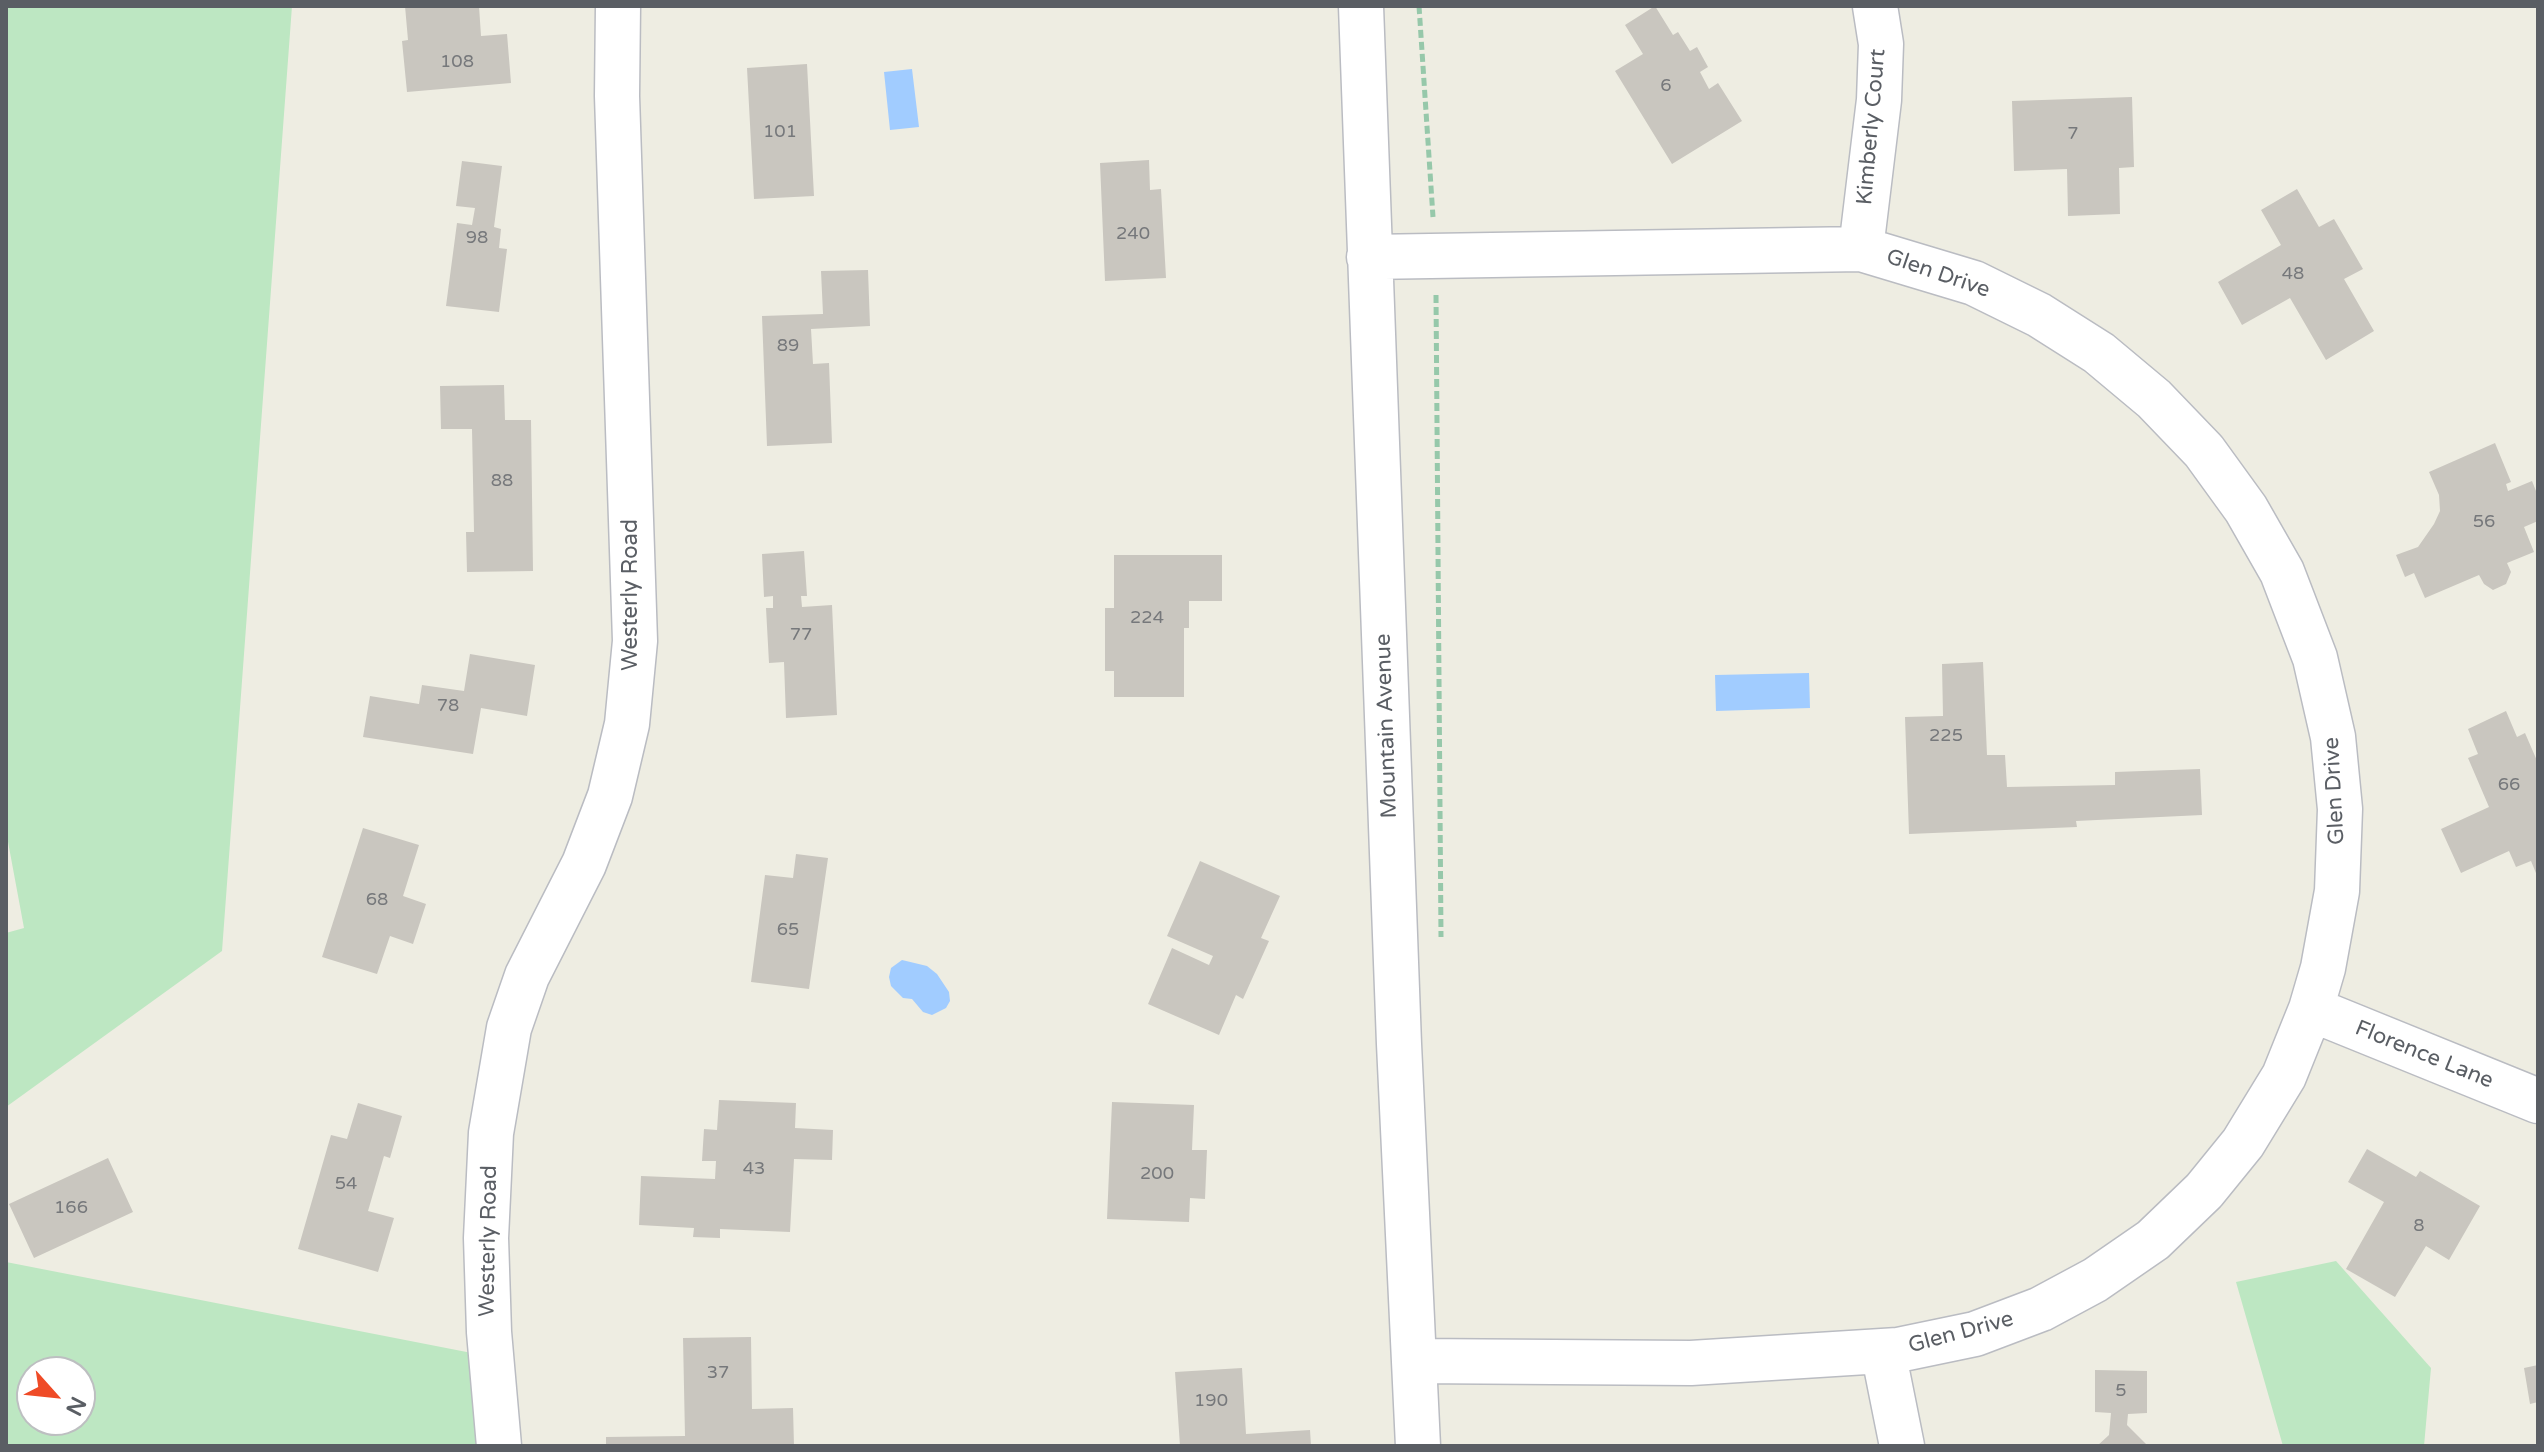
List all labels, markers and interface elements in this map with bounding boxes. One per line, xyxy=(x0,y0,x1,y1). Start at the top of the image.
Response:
street label: Kimberly Court xyxy=(1852,48,1892,206)
house number: 108 xyxy=(440,51,474,73)
house number: 6 xyxy=(1660,75,1672,97)
house number: 101 xyxy=(763,121,797,143)
house number: 7 xyxy=(2067,123,2079,145)
house number: 240 xyxy=(1116,223,1150,245)
house number: 98 xyxy=(466,227,488,249)
street label: Glen Drive xyxy=(1883,244,1993,304)
house number: 48 xyxy=(2282,263,2304,285)
house number: 89 xyxy=(777,335,799,357)
house number: 88 xyxy=(491,470,513,492)
house number: 56 xyxy=(2473,511,2495,533)
street label: Westerly Road xyxy=(618,519,644,671)
house number: 224 xyxy=(1130,607,1164,629)
house number: 77 xyxy=(790,624,812,646)
street label: Mountain Avenue xyxy=(1371,633,1403,819)
house number: 78 xyxy=(437,695,459,717)
house number: 225 xyxy=(1929,725,1963,747)
street label: Glen Drive xyxy=(2319,736,2351,846)
house number: 66 xyxy=(2498,774,2520,796)
house number: 68 xyxy=(366,889,388,911)
house number: 65 xyxy=(777,919,799,941)
street label: Florence Lane xyxy=(2351,1015,2497,1095)
house number: 43 xyxy=(743,1158,765,1180)
house number: 200 xyxy=(1140,1163,1174,1185)
street label: Westerly Road xyxy=(474,1165,504,1317)
house number: 54 xyxy=(335,1173,357,1195)
house number: 166 xyxy=(54,1197,88,1219)
house number: 8 xyxy=(2413,1215,2425,1237)
street label: Glen Drive xyxy=(1905,1306,2017,1360)
north arrow xyxy=(16,1356,96,1436)
house number: 37 xyxy=(707,1362,729,1384)
house number: 5 xyxy=(2115,1380,2127,1402)
house number: 190 xyxy=(1194,1390,1228,1412)
text: N xyxy=(60,1392,91,1420)

